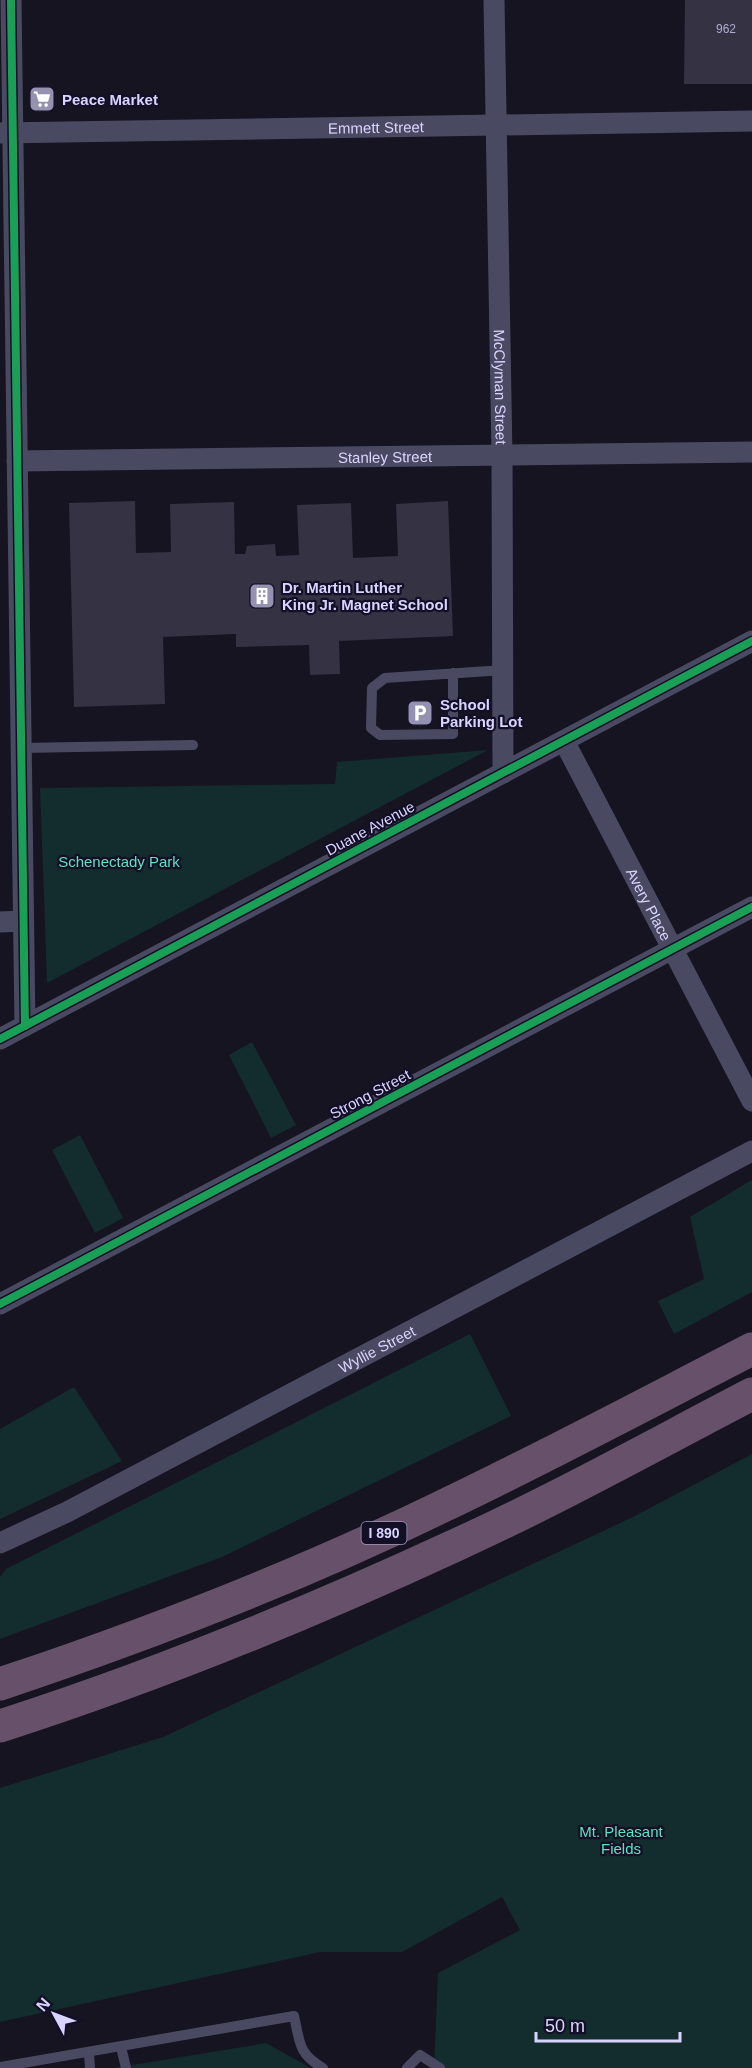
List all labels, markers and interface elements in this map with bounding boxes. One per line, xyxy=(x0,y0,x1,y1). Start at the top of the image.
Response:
house number: 962 xyxy=(716,22,736,36)
supermarket icon: Peace Market xyxy=(27,84,57,114)
place label: Peace Market xyxy=(62,91,158,108)
street label: Emmett Street xyxy=(328,118,425,136)
street label: McClyman Street xyxy=(491,329,510,445)
street label: Stanley Street xyxy=(338,447,433,466)
place label: Dr. Martin Luther King Jr. Magnet School xyxy=(282,579,448,613)
building icon: Dr. Martin Luther King Jr. Magnet School xyxy=(247,581,277,611)
place label: School Parking Lot xyxy=(440,696,523,730)
parking icon: School Parking Lot xyxy=(405,698,435,728)
street label: Duane Avenue xyxy=(323,797,417,859)
park label: Schenectady Park xyxy=(58,853,180,870)
street label: Avery Place xyxy=(623,865,675,943)
street label: Strong Street xyxy=(327,1065,414,1122)
street label: Wyllie Street xyxy=(336,1321,419,1376)
road number: I 890 xyxy=(362,1522,406,1544)
park label: Mt. Pleasant Fields xyxy=(579,1823,664,1857)
north arrow xyxy=(24,1984,84,2044)
text: N xyxy=(33,1995,53,2014)
scale bar xyxy=(536,2005,680,2043)
text: 50 m xyxy=(545,2016,585,2036)

